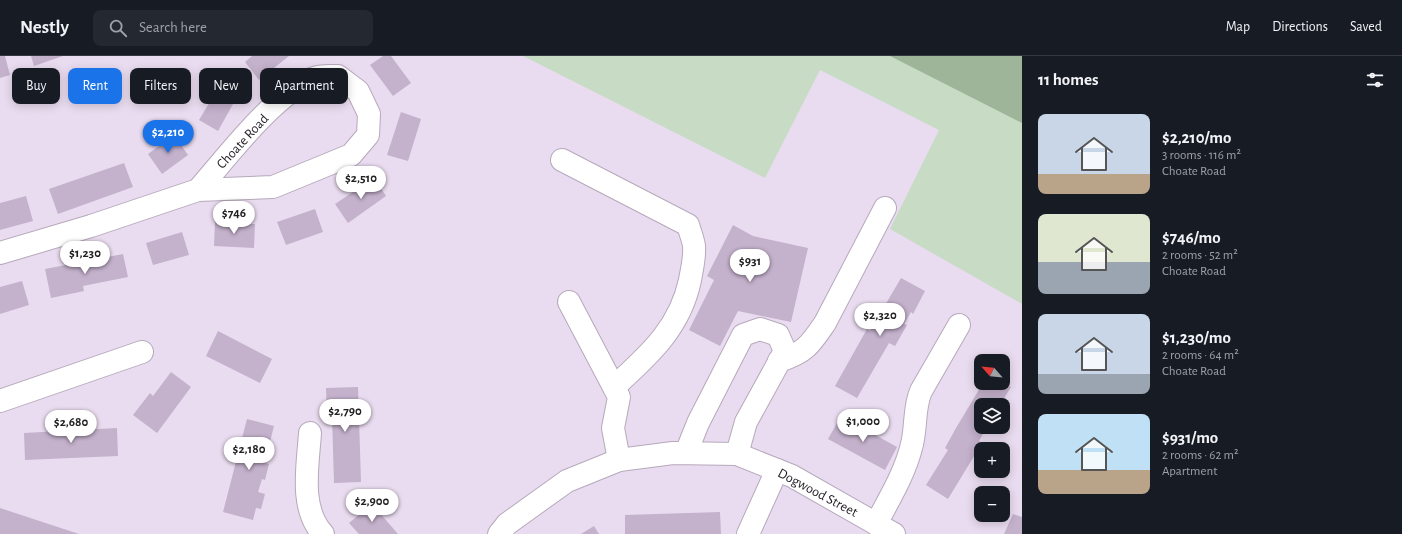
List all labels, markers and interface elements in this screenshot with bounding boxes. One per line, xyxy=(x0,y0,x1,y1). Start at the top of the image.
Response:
search box xyxy=(93,10,373,46)
icon: search xyxy=(107,17,129,39)
text: Nestly xyxy=(20,18,69,37)
text: Search here xyxy=(139,20,207,35)
text: Map xyxy=(1226,20,1250,34)
text: Directions xyxy=(1272,20,1328,34)
text: Saved xyxy=(1350,20,1382,34)
chip: Buy xyxy=(12,68,60,104)
chip: Rent xyxy=(68,68,122,104)
chip: Filters xyxy=(130,68,191,104)
chip: New xyxy=(199,68,252,104)
chip: Apartment xyxy=(260,68,348,104)
icon: filters xyxy=(1364,69,1386,91)
text: 11 homes xyxy=(1038,71,1098,88)
street label: Choate Road xyxy=(214,112,271,172)
pin: $2,210 xyxy=(135,120,201,154)
text: $2,210 xyxy=(152,126,184,139)
text: $2,210/mo xyxy=(1162,129,1231,146)
icon: home xyxy=(1070,130,1118,178)
text: 3 rooms · 116 m² xyxy=(1162,149,1241,162)
text: Choate Road xyxy=(1162,165,1226,178)
pin: $2,510 xyxy=(328,166,394,200)
text: $2,510 xyxy=(345,172,377,185)
pin: $746 xyxy=(210,201,258,235)
text: $746 xyxy=(222,207,246,220)
text: $746/mo xyxy=(1162,229,1221,246)
icon: home xyxy=(1070,230,1118,278)
pin: $1,230 xyxy=(52,241,118,275)
text: $1,230 xyxy=(69,247,101,260)
pin: $931 xyxy=(726,249,774,283)
text: 2 rooms · 52 m² xyxy=(1162,249,1238,262)
text: $931 xyxy=(739,255,761,268)
text: Choate Road xyxy=(1162,265,1226,278)
pin: $2,320 xyxy=(847,303,913,337)
text: $2,320 xyxy=(863,309,897,322)
text: $1,230/mo xyxy=(1162,329,1231,346)
icon: home xyxy=(1070,330,1118,378)
text: 2 rooms · 64 m² xyxy=(1162,349,1239,362)
north arrow xyxy=(974,354,1010,390)
map controls xyxy=(974,354,1010,522)
text: Choate Road xyxy=(1162,365,1226,378)
button: layers xyxy=(974,398,1010,434)
pin: $2,790 xyxy=(312,399,378,433)
text: $2,790 xyxy=(328,405,362,418)
pin: $1,000 xyxy=(830,409,896,443)
pin: $2,680 xyxy=(38,410,104,444)
text: $1,000 xyxy=(846,415,880,428)
text: $2,680 xyxy=(54,416,88,429)
text: $931/mo xyxy=(1162,429,1218,446)
icon: home xyxy=(1070,430,1118,478)
pin: $2,180 xyxy=(216,437,282,471)
button: + xyxy=(974,442,1010,478)
text: $2,180 xyxy=(233,443,265,456)
text: 2 rooms · 62 m² xyxy=(1162,449,1238,462)
text: Apartment xyxy=(1162,465,1217,478)
street label: Dogwood Street xyxy=(775,466,860,520)
button: − xyxy=(974,486,1010,522)
pin: $2,900 xyxy=(339,489,405,523)
text: $2,900 xyxy=(355,495,389,508)

